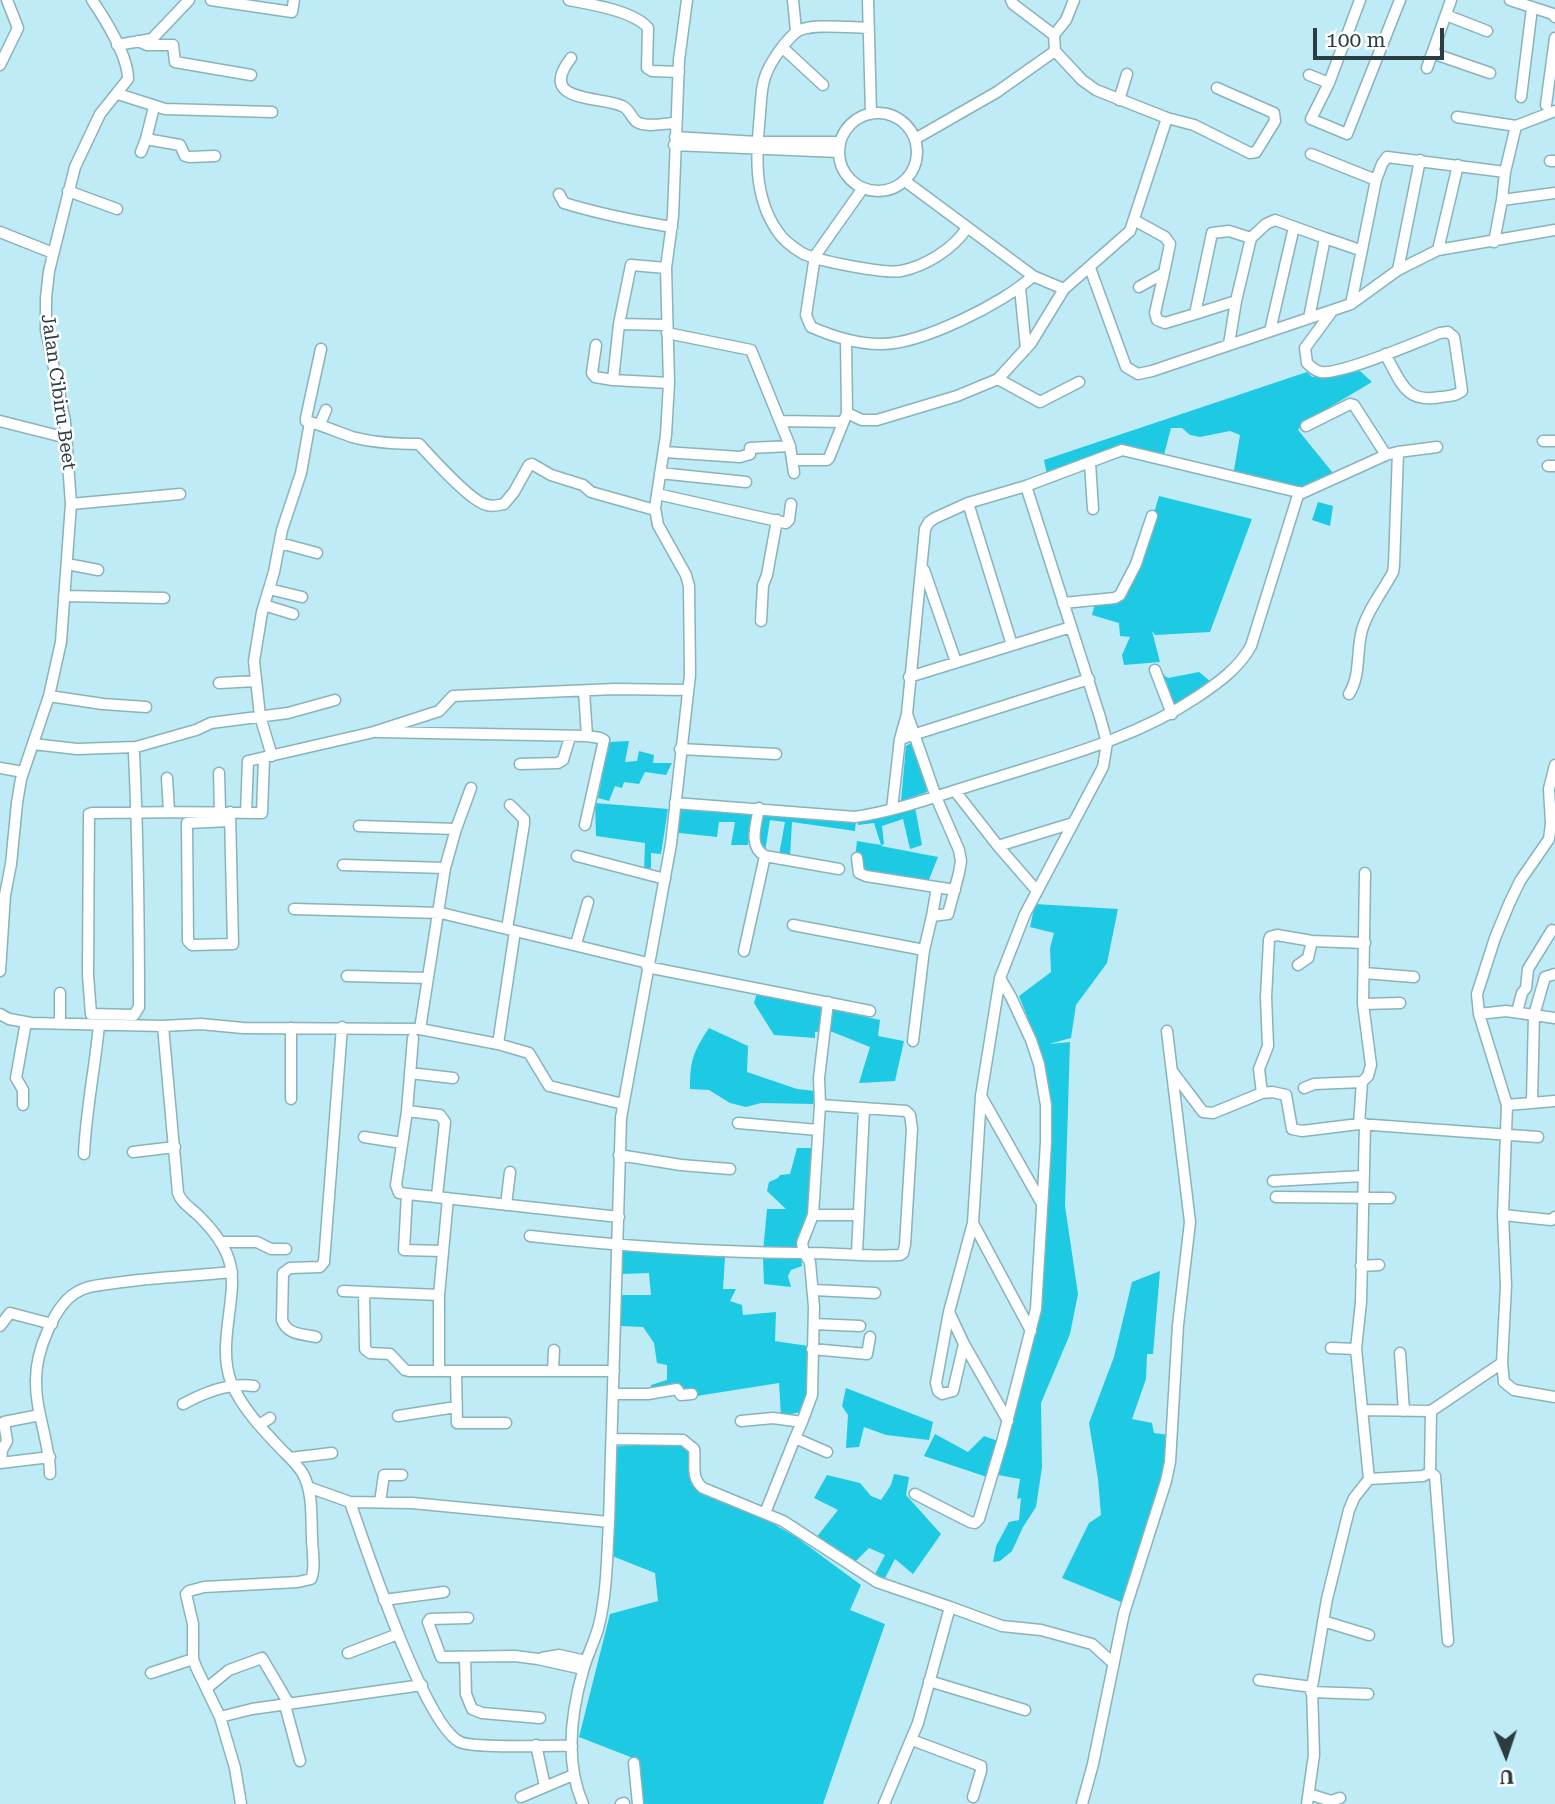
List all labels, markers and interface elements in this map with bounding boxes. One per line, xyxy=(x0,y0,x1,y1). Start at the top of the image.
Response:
scale bar xyxy=(1317,14,1448,58)
text: 100 m xyxy=(1326,28,1386,52)
street label: Jalan Cibiru Beet xyxy=(36,313,80,471)
north arrow xyxy=(1471,1720,1541,1790)
text: U xyxy=(1499,1765,1514,1788)

